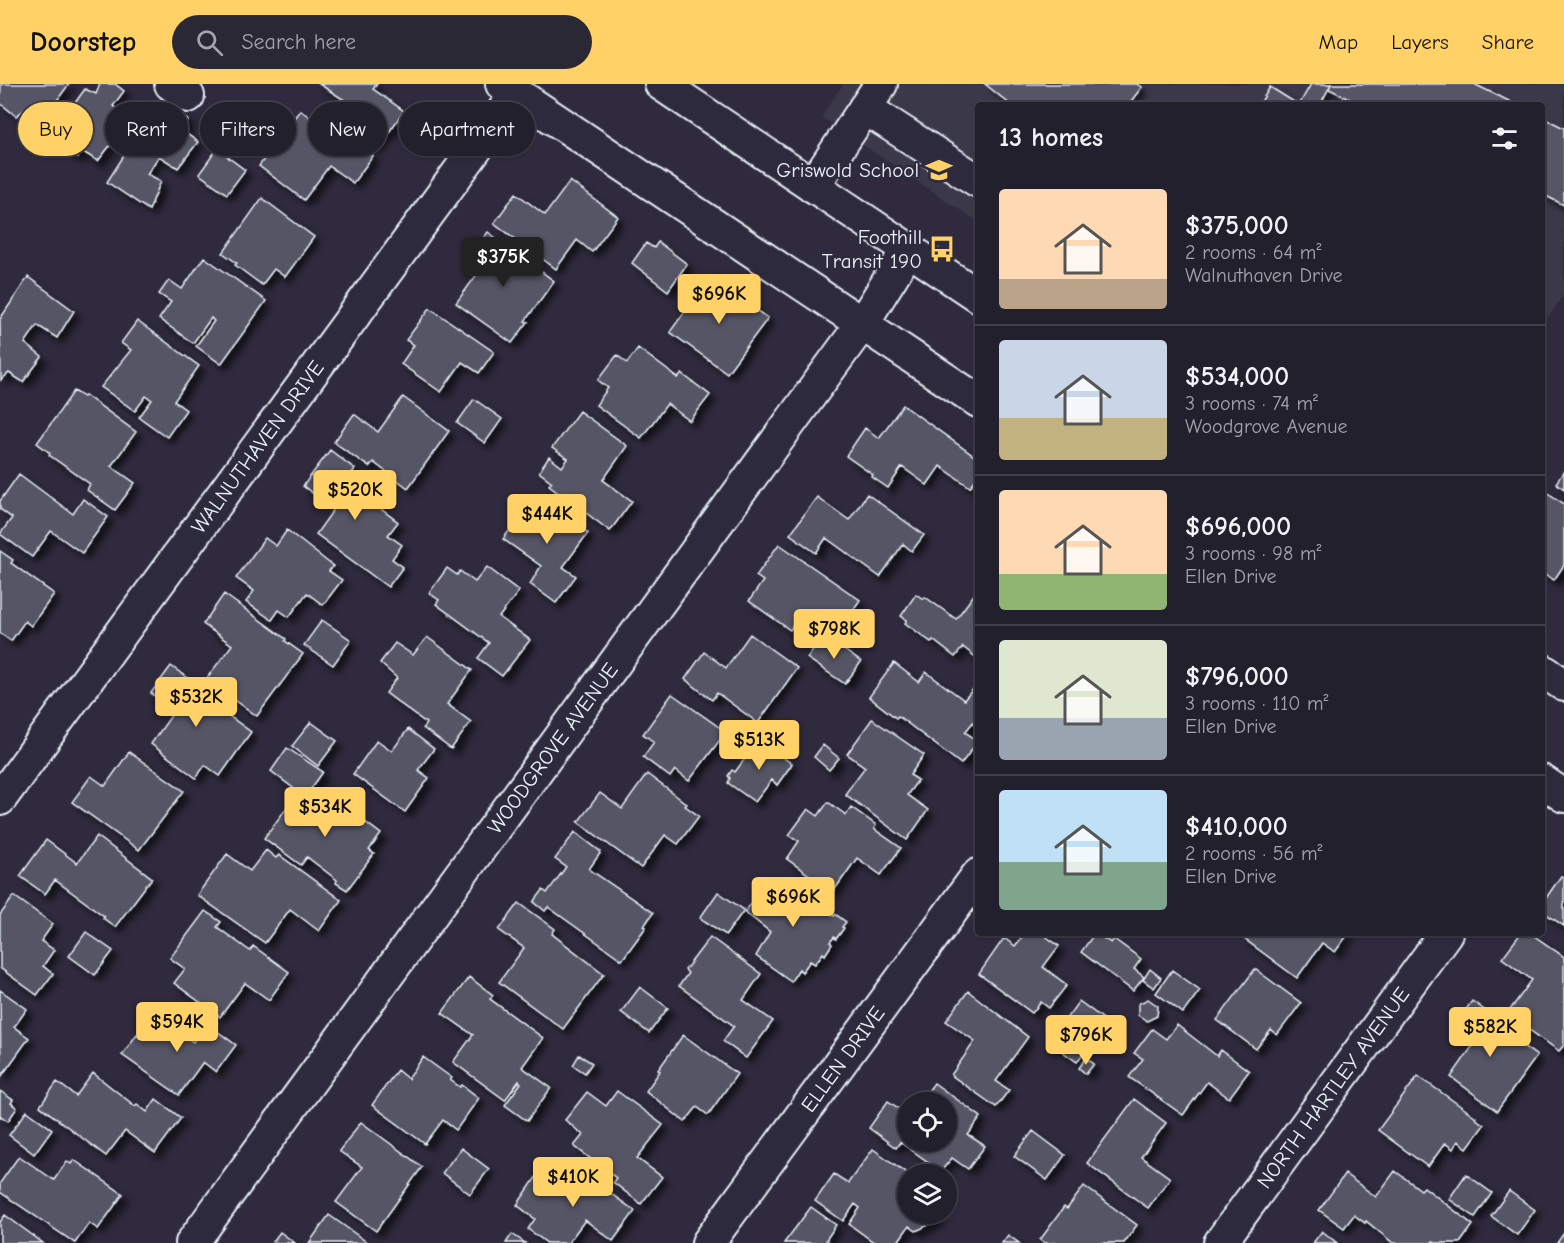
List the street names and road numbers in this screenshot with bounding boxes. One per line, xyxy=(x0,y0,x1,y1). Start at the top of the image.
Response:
street label: WALNUTHAVEN DRIVE xyxy=(186,356,329,538)
street label: WOODGROVE AVENUE xyxy=(482,658,623,839)
street label: NORTH HARTLEY AVENUE xyxy=(1252,983,1414,1193)
street label: ELLEN DRIVE xyxy=(796,1002,890,1117)

